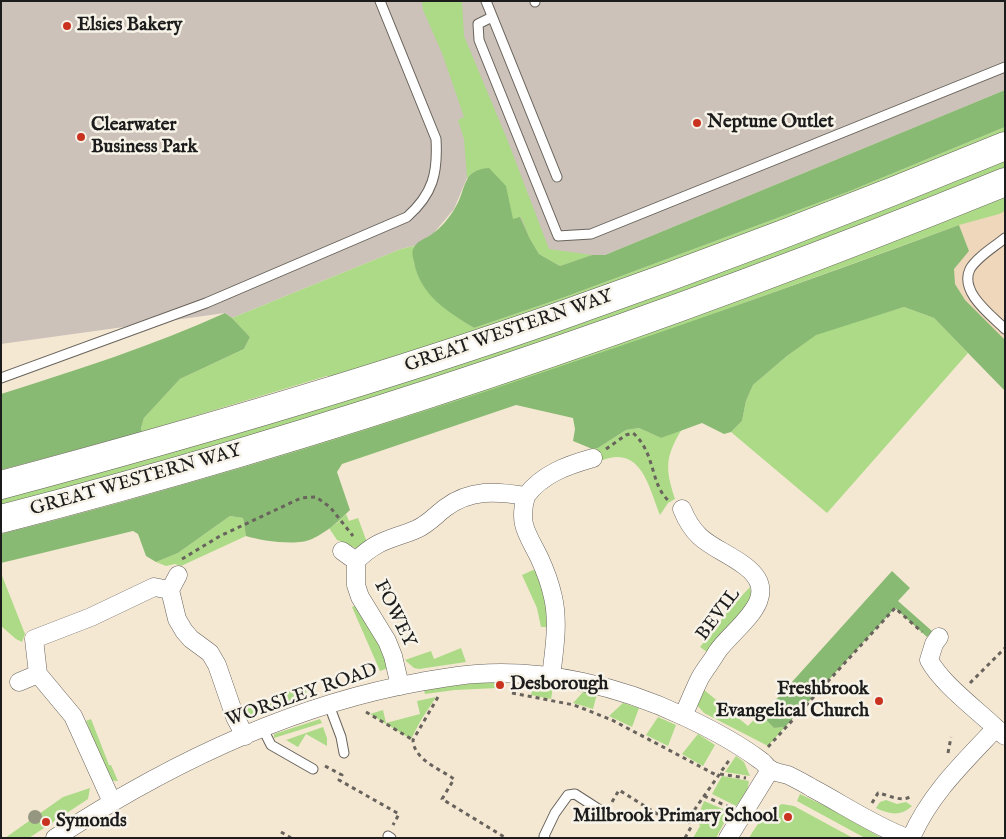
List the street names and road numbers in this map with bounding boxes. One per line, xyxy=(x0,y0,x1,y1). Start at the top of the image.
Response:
street label: GREAT WESTERN WAY xyxy=(402,286,616,378)
street label: GREAT WESTERN WAY xyxy=(28,440,244,522)
street label: FOWEY xyxy=(368,577,420,651)
street label: BEVIL xyxy=(692,584,746,646)
street label: WORSLEY ROAD xyxy=(223,659,381,733)

